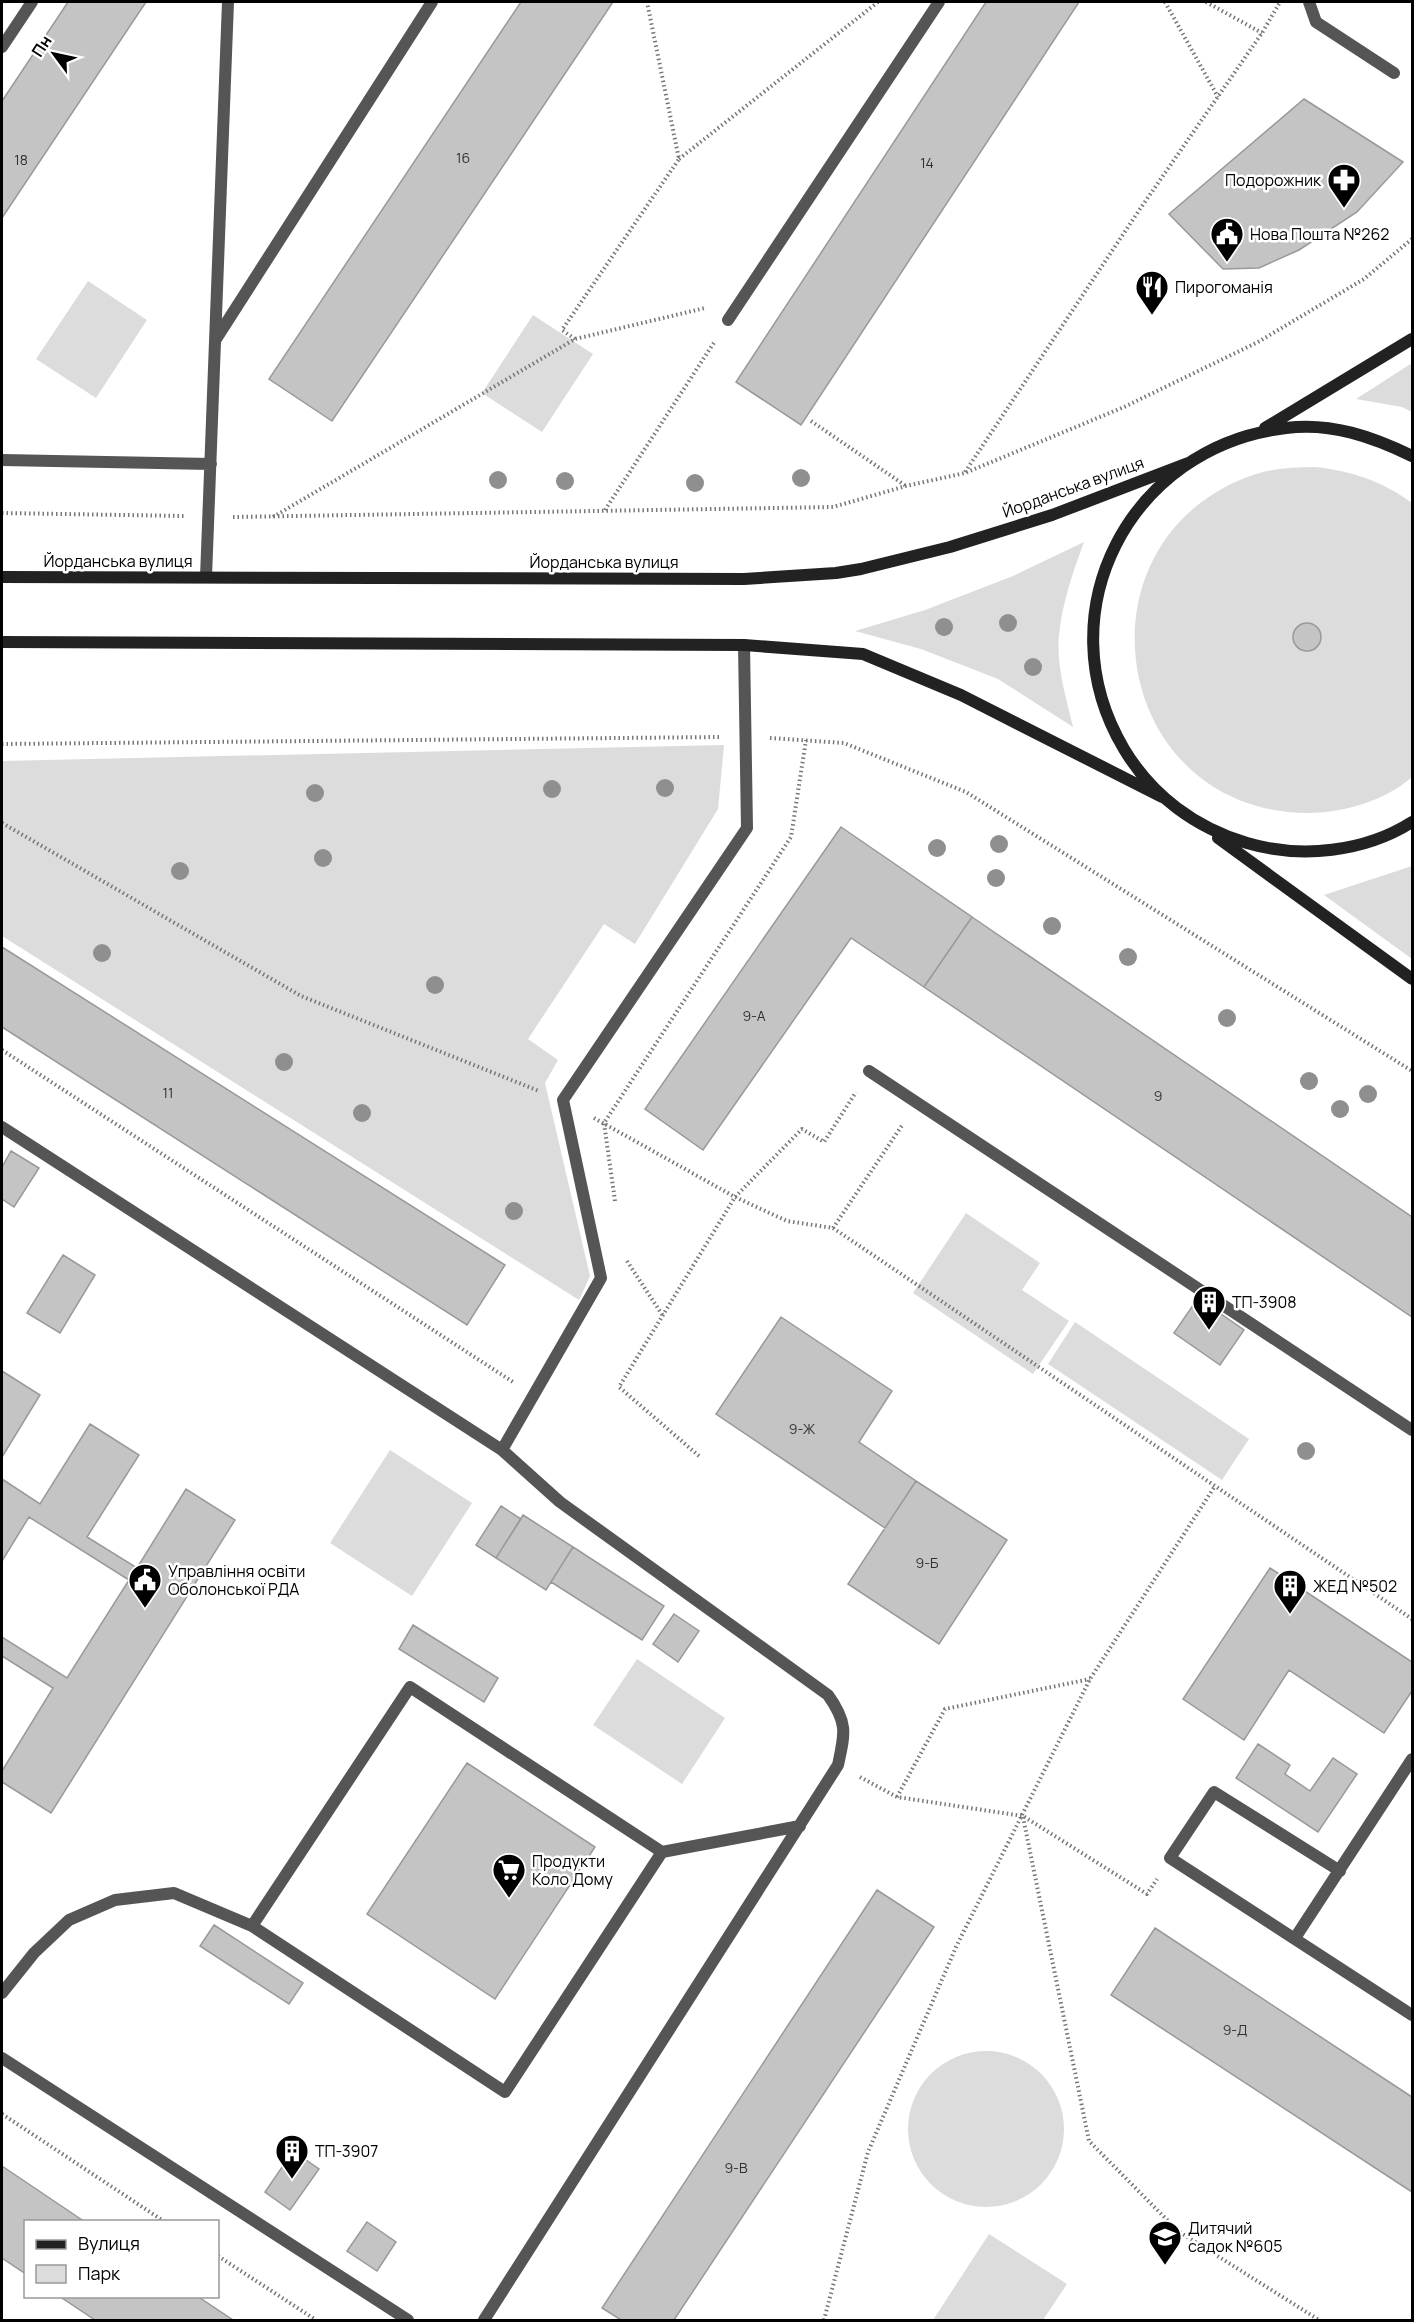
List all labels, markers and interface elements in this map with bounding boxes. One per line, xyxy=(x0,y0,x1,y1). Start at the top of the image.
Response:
north arrow xyxy=(24,24,84,84)
text: Пн xyxy=(26,31,57,61)
house number: 16 xyxy=(456,148,470,167)
house number: 18 xyxy=(14,150,28,169)
house number: 14 xyxy=(920,153,934,172)
pharmacy icon: Подорожник xyxy=(1326,162,1362,209)
place label: Подорожник xyxy=(1225,169,1322,191)
public building icon: Нова Пошта №262 xyxy=(1209,216,1245,263)
place label: Нова Пошта №262 xyxy=(1250,223,1389,245)
restaurant icon: Пирогоманія xyxy=(1134,269,1170,316)
place label: Пирогоманія xyxy=(1175,276,1273,298)
street label: Йорданська вулиця xyxy=(999,451,1147,523)
street label: Йорданська вулиця xyxy=(44,550,192,572)
street label: Йорданська вулиця xyxy=(530,551,678,573)
house number: 9-А xyxy=(742,1006,766,1025)
house number: 11 xyxy=(163,1083,173,1102)
house number: 9 xyxy=(1154,1086,1162,1105)
building icon: ТП-3908 xyxy=(1191,1284,1227,1331)
place label: ТП-3908 xyxy=(1232,1291,1297,1313)
house number: 9-Ж xyxy=(789,1419,816,1438)
house number: 9-Б xyxy=(915,1553,939,1572)
place label: Управління освіти Оболонської РДА xyxy=(168,1560,305,1600)
public building icon: Управління освіти Оболонської РДА xyxy=(127,1562,163,1609)
building icon: ЖЕД №502 xyxy=(1272,1568,1308,1615)
place label: ЖЕД №502 xyxy=(1313,1575,1397,1597)
place label: Продукти Коло Дому xyxy=(532,1850,614,1890)
supermarket icon: Продукти Коло Дому xyxy=(491,1852,527,1899)
house number: 9-Д xyxy=(1223,2020,1247,2039)
building icon: ТП-3907 xyxy=(274,2133,310,2180)
place label: ТП-3907 xyxy=(315,2140,378,2162)
house number: 9-В xyxy=(724,2158,748,2177)
place label: Дитячий садок №605 xyxy=(1188,2217,1283,2257)
school or university icon: Дитячий садок №605 xyxy=(1147,2219,1183,2266)
legend xyxy=(24,2220,219,2298)
text: Вулиця xyxy=(78,2231,140,2255)
text: Парк xyxy=(78,2261,121,2285)

